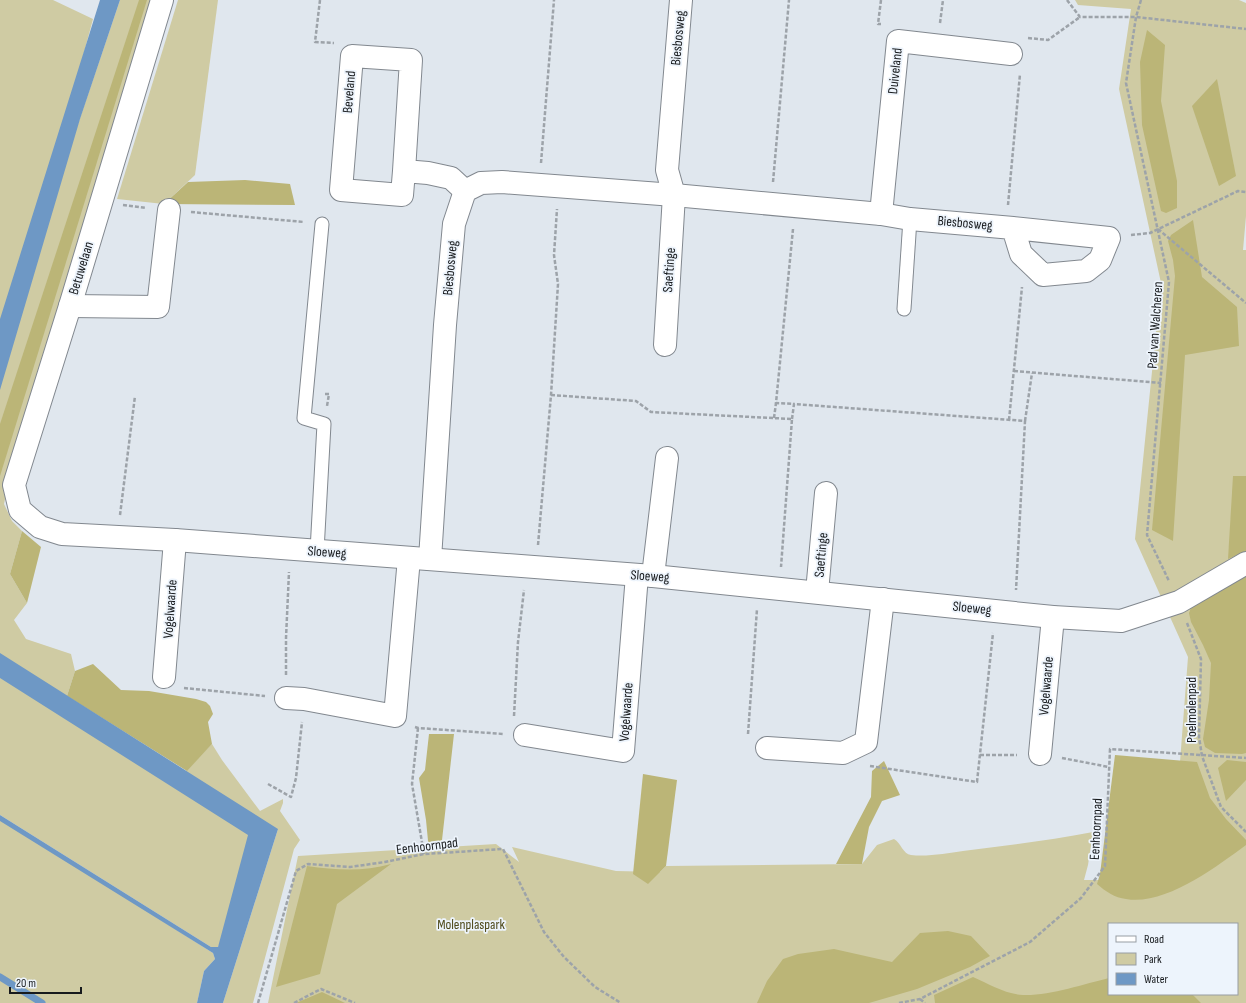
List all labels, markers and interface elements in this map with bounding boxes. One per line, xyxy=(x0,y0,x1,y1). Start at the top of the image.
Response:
street label: Biesbosweg xyxy=(667,9,689,66)
street label: Duiveland xyxy=(884,47,906,95)
street label: Beveland xyxy=(339,70,359,114)
street label: Biesbosweg xyxy=(937,212,994,234)
street label: Betuwelaan xyxy=(65,239,97,297)
street label: Biesbosweg xyxy=(439,239,461,296)
street label: Saeftinge xyxy=(659,247,679,293)
street label: Pad van Walcheren xyxy=(1143,281,1167,369)
street label: Saeftinge xyxy=(811,532,831,578)
street label: Sloeweg xyxy=(307,542,347,562)
street label: Sloeweg xyxy=(630,566,670,586)
street label: Vogelwaarde xyxy=(159,579,181,639)
street label: Sloeweg xyxy=(952,598,993,619)
street label: Vogelwaarde xyxy=(1035,656,1057,716)
street label: Poelmolenpad xyxy=(1183,677,1200,743)
street label: Vogelwaarde xyxy=(615,682,637,742)
street label: Eenhoornpad xyxy=(1086,797,1106,860)
street label: Eenhoornpad xyxy=(395,834,459,858)
park label: Molenplaspark xyxy=(437,916,505,933)
legend xyxy=(1108,923,1238,995)
text: Road xyxy=(1144,932,1164,947)
text: Park xyxy=(1144,952,1162,967)
scale bar xyxy=(10,969,81,995)
text: Water xyxy=(1144,972,1168,987)
text: 20 m xyxy=(16,976,36,991)

